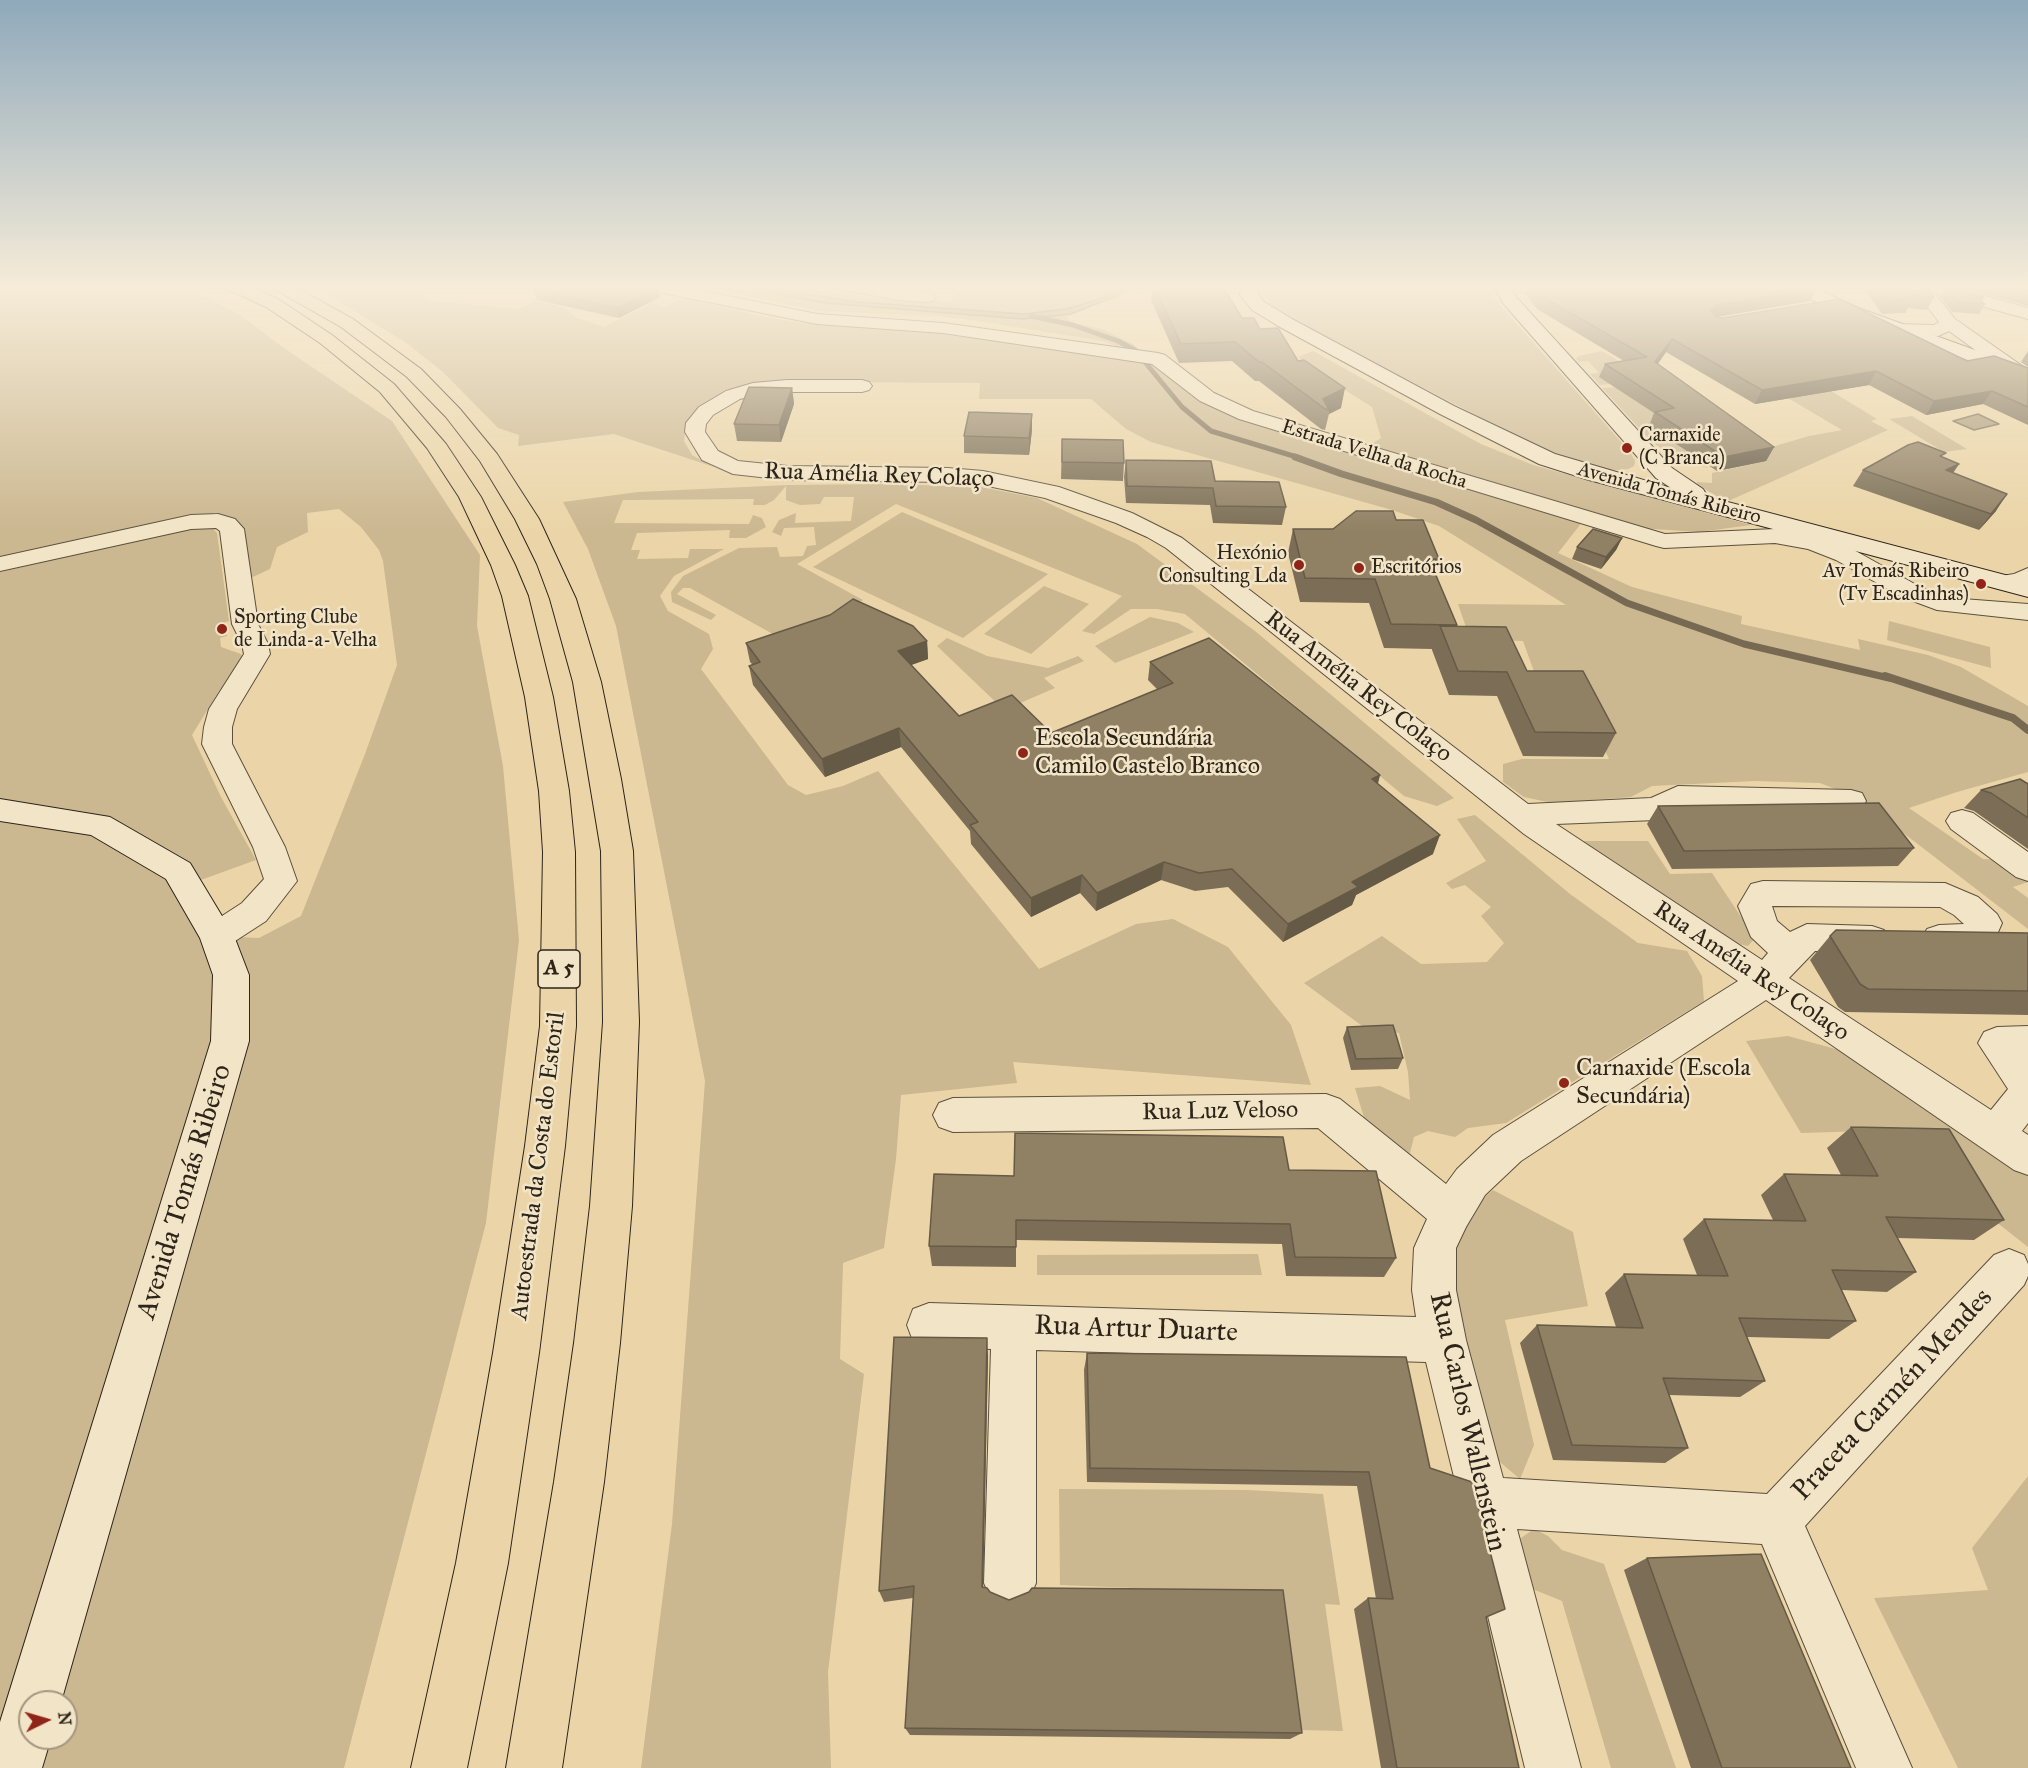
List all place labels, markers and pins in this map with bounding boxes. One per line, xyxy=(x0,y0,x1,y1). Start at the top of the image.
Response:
place label: Carnaxide (C Branca) xyxy=(1639,424,1725,471)
marker: Carnaxide (C Branca) xyxy=(1620,441,1634,455)
place label: Hexónio Consulting Lda xyxy=(1159,542,1287,589)
place label: Escritórios xyxy=(1371,556,1462,580)
marker: Hexónio Consulting Lda xyxy=(1292,558,1306,572)
place label: Av Tomás Ribeiro (Tv Escadinhas) xyxy=(1823,560,1969,607)
marker: Escritórios xyxy=(1352,561,1366,575)
marker: Av Tomás Ribeiro (Tv Escadinhas) xyxy=(1974,577,1988,591)
place label: Sporting Clube de Linda-a-Velha xyxy=(234,606,377,653)
marker: Sporting Clube de Linda-a-Velha xyxy=(215,622,229,636)
place label: Escola Secundária Camilo Castelo Branco xyxy=(1035,725,1260,781)
marker: Escola Secundária Camilo Castelo Branco xyxy=(1016,746,1030,760)
place label: Carnaxide (Escola Secundária) xyxy=(1576,1055,1751,1111)
marker: Carnaxide (Escola Secundária) xyxy=(1557,1076,1571,1090)

